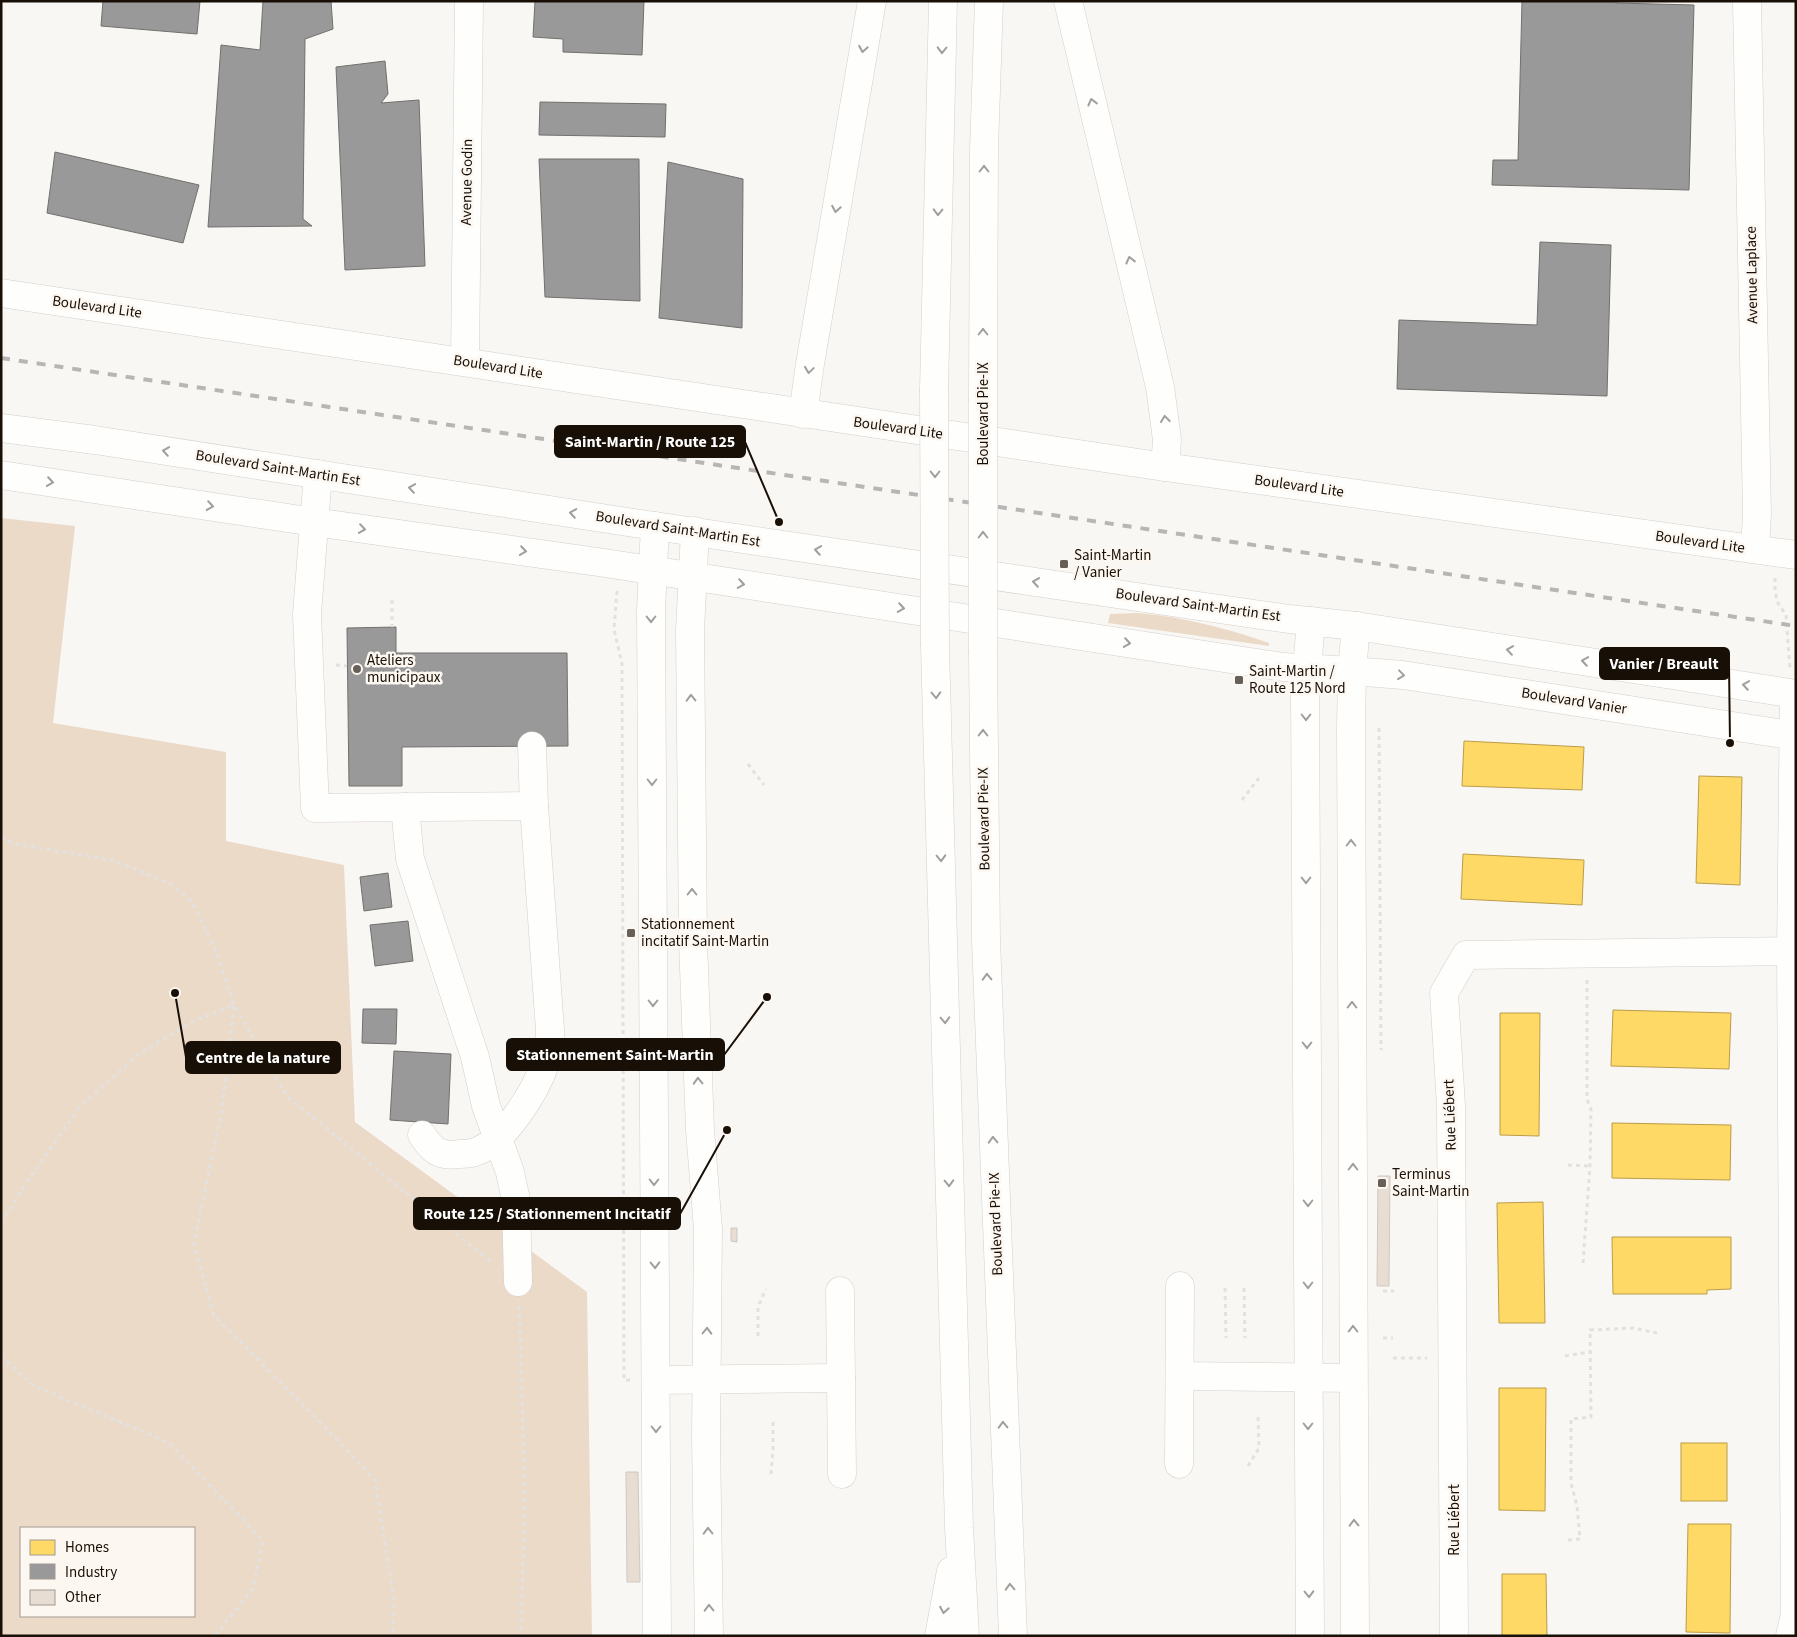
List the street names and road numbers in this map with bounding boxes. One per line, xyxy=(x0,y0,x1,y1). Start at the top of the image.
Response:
street label: Avenue Godin xyxy=(456,138,478,226)
street label: Avenue Laplace xyxy=(1741,226,1763,324)
street label: Boulevard Lite xyxy=(51,290,143,324)
street label: Boulevard Lite xyxy=(452,350,544,384)
street label: Boulevard Pie-IX xyxy=(973,362,994,466)
street label: Boulevard Lite xyxy=(852,411,944,445)
street label: Boulevard Saint-Martin Est xyxy=(194,445,362,491)
street label: Boulevard Lite xyxy=(1253,469,1345,503)
street label: Boulevard Saint-Martin Est xyxy=(594,506,762,552)
street label: Boulevard Lite xyxy=(1654,525,1746,559)
street label: Boulevard Saint-Martin Est xyxy=(1114,583,1282,627)
street label: Boulevard Vanier xyxy=(1520,682,1629,720)
street label: Boulevard Pie-IX xyxy=(973,767,995,871)
street label: Rue Liébert xyxy=(1438,1079,1462,1151)
street label: Boulevard Pie-IX xyxy=(984,1172,1008,1276)
street label: Rue Liébert xyxy=(1444,1484,1465,1556)

